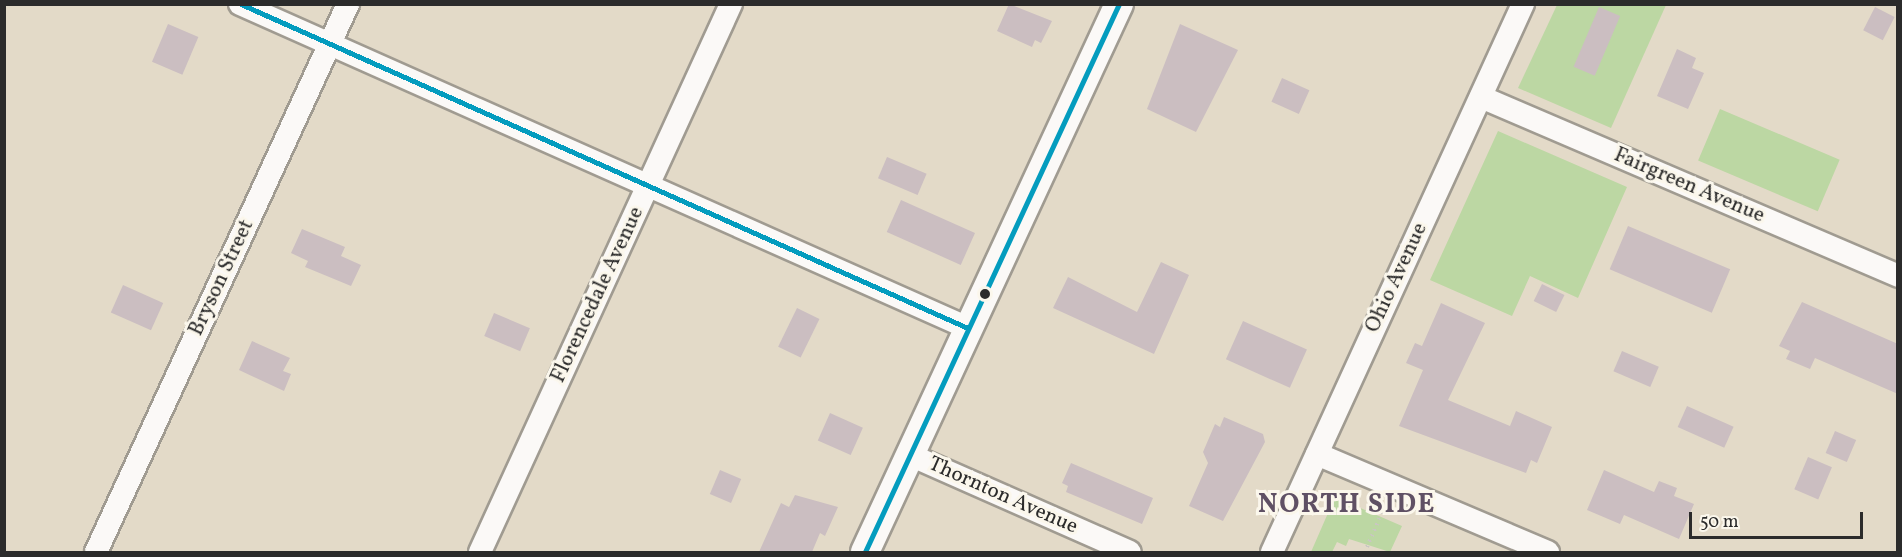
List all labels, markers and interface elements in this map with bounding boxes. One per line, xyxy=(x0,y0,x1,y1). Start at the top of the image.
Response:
street label: Fairgreen Avenue xyxy=(1610,143,1768,229)
street label: Florencedale Avenue xyxy=(546,203,650,387)
street label: Bryson Street xyxy=(184,216,260,340)
street label: Ohio Avenue xyxy=(1361,219,1433,337)
unlabelled marker xyxy=(979,288,991,300)
street label: Thornton Avenue xyxy=(924,452,1082,540)
district label: NORTH SIDE xyxy=(1258,490,1436,522)
scale bar xyxy=(1692,500,1866,538)
text: 50 m xyxy=(1700,510,1739,535)

